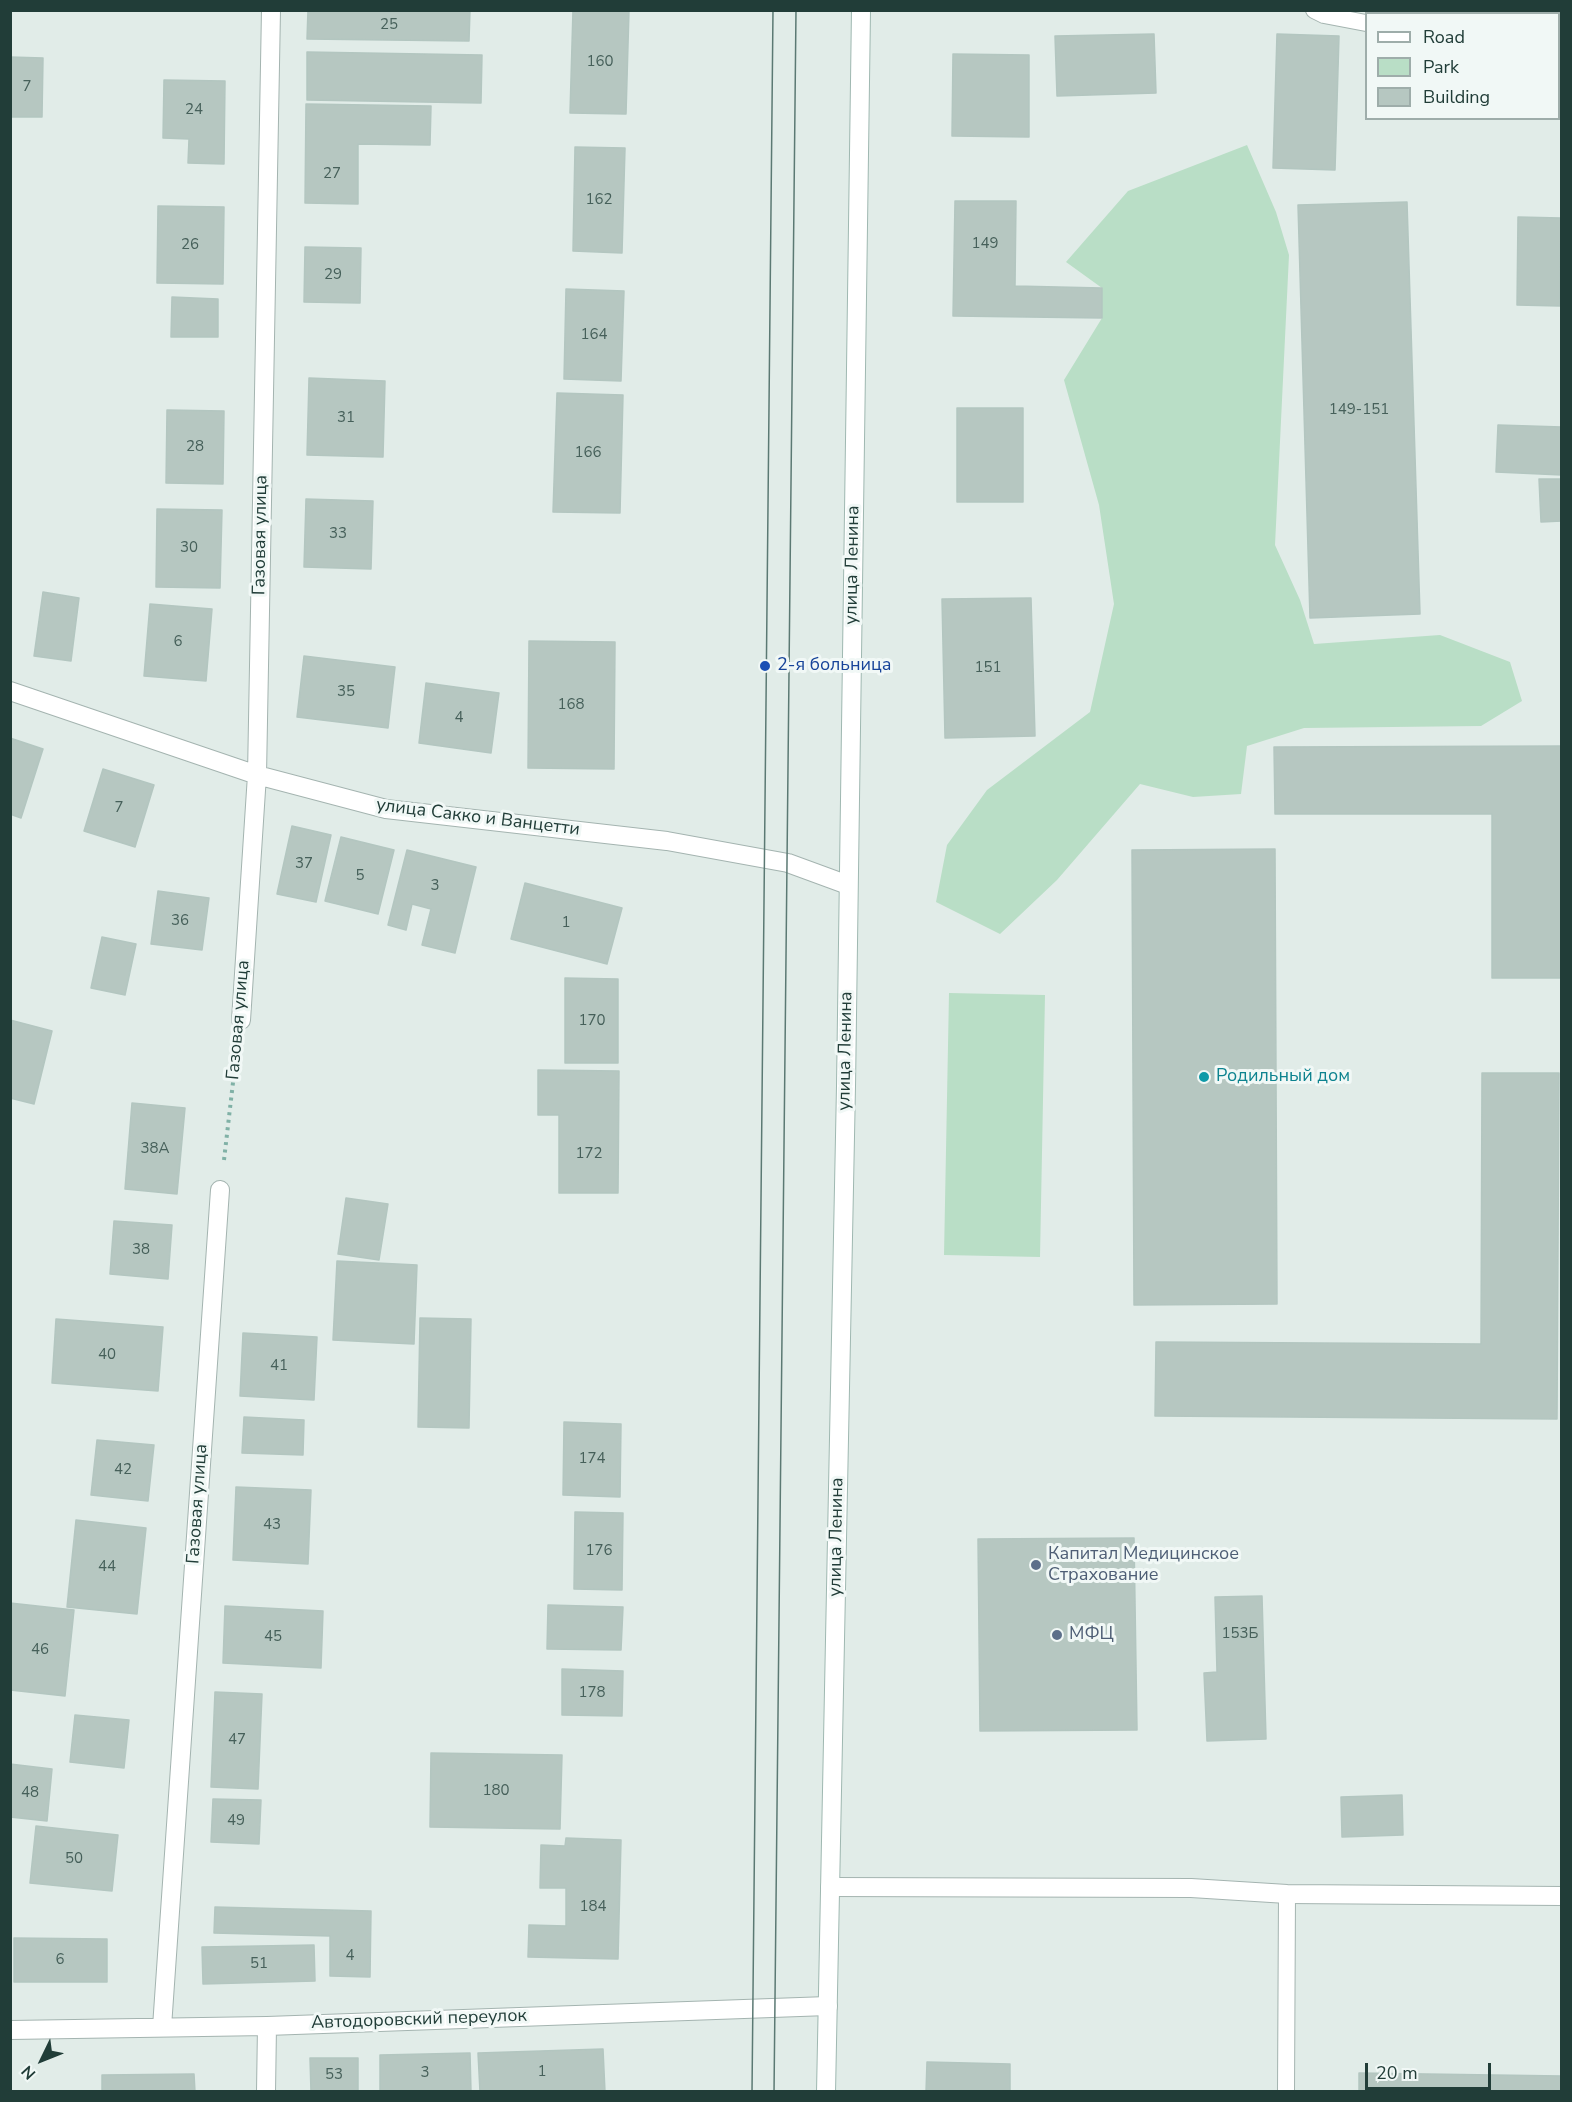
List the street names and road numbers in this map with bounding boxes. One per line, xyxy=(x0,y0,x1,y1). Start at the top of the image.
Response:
street label: Газовая улица xyxy=(249,475,273,595)
street label: улица Ленина xyxy=(841,505,865,625)
street label: улица Сакко и Ванцетти xyxy=(375,795,581,841)
street label: Газовая улица xyxy=(223,959,255,1081)
street label: улица Ленина xyxy=(834,991,858,1111)
street label: Газовая улица xyxy=(183,1443,213,1565)
street label: улица Ленина xyxy=(825,1477,849,1597)
street label: Автодоровский переулок xyxy=(311,2005,527,2035)

